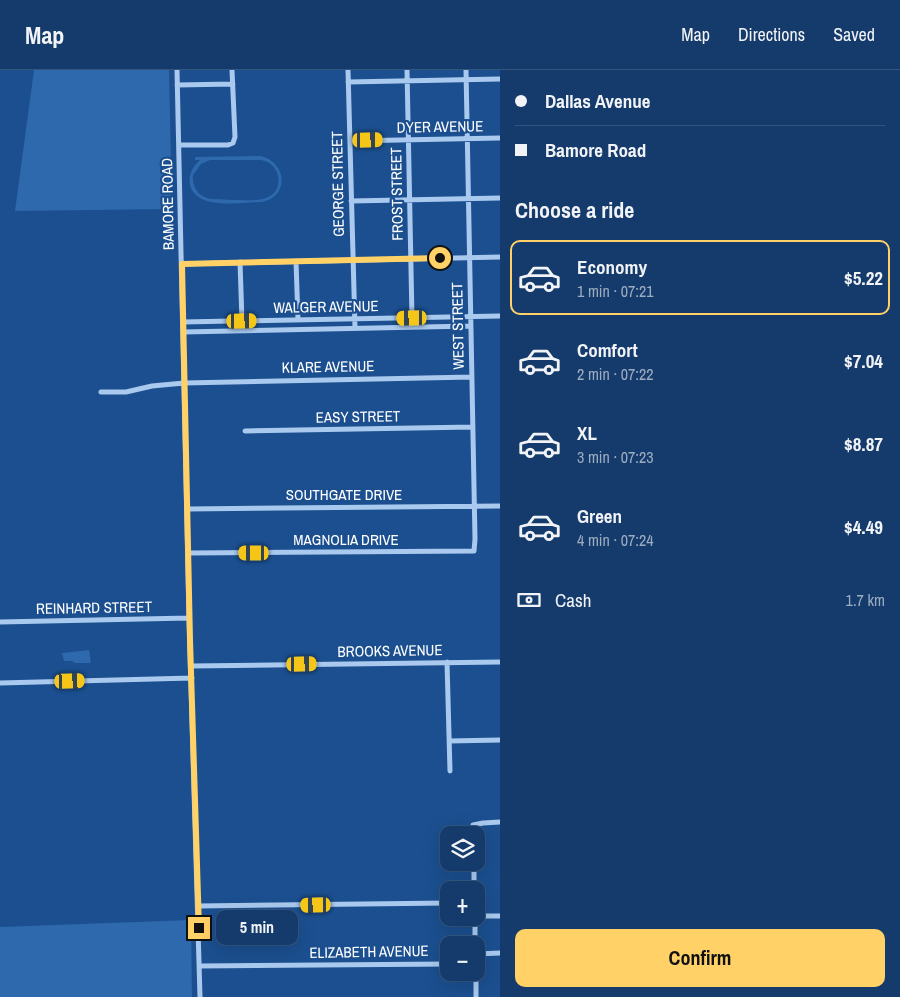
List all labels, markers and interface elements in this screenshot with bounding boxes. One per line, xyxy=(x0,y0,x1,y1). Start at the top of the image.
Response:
text: Map xyxy=(25,19,64,51)
text: Map xyxy=(681,22,710,47)
text: Directions xyxy=(738,22,805,47)
text: Saved xyxy=(833,22,875,47)
text: Dallas Avenue xyxy=(545,88,650,114)
street label: DYER AVENUE xyxy=(397,115,483,138)
street label: GEORGE STREET xyxy=(326,130,349,237)
car xyxy=(352,132,383,148)
text: Bamore Road xyxy=(545,137,646,163)
street label: FROST STREET xyxy=(385,147,408,241)
street label: BAMORE ROAD xyxy=(156,158,179,250)
text: Choose a ride xyxy=(515,195,634,225)
route start xyxy=(429,247,451,269)
text: Economy xyxy=(577,254,647,280)
icon: car xyxy=(517,255,562,300)
text: $5.22 xyxy=(844,265,883,291)
text: 1 min · 07:21 xyxy=(577,280,654,302)
street label: WEST STREET xyxy=(446,282,469,370)
street label: WALGER AVENUE xyxy=(273,295,379,318)
car xyxy=(396,310,427,326)
car xyxy=(226,313,257,329)
text: Comfort xyxy=(577,337,638,363)
icon: car xyxy=(517,338,562,383)
text: $7.04 xyxy=(844,348,883,374)
street label: KLARE AVENUE xyxy=(281,355,375,378)
text: 2 min · 07:22 xyxy=(577,363,654,385)
street label: EASY STREET xyxy=(316,405,401,428)
text: XL xyxy=(577,420,597,446)
icon: car xyxy=(517,421,562,466)
text: $8.87 xyxy=(844,431,883,457)
text: 3 min · 07:23 xyxy=(577,446,654,468)
street label: SOUTHGATE DRIVE xyxy=(286,484,402,505)
text: Green xyxy=(577,503,622,529)
icon: car xyxy=(517,504,562,549)
text: $4.49 xyxy=(844,514,883,540)
street label: MAGNOLIA DRIVE xyxy=(293,529,399,550)
text: 4 min · 07:24 xyxy=(577,529,654,551)
car xyxy=(239,546,269,561)
icon: cash xyxy=(515,586,543,614)
text: Cash xyxy=(555,587,591,613)
text: 1.7 km xyxy=(846,589,885,611)
street label: REINHARD STREET xyxy=(36,596,153,619)
street label: BROOKS AVENUE xyxy=(337,639,443,662)
car xyxy=(286,656,317,672)
car xyxy=(54,673,85,689)
map controls xyxy=(440,826,485,981)
button: layers xyxy=(440,826,485,871)
button: + xyxy=(440,881,485,926)
car xyxy=(300,897,331,913)
callout: 5 min xyxy=(216,910,299,946)
text: 5 min xyxy=(240,916,274,938)
route end xyxy=(188,917,210,939)
button: Confirm xyxy=(515,929,885,987)
button: − xyxy=(440,936,485,981)
street label: ELIZABETH AVENUE xyxy=(309,940,429,963)

